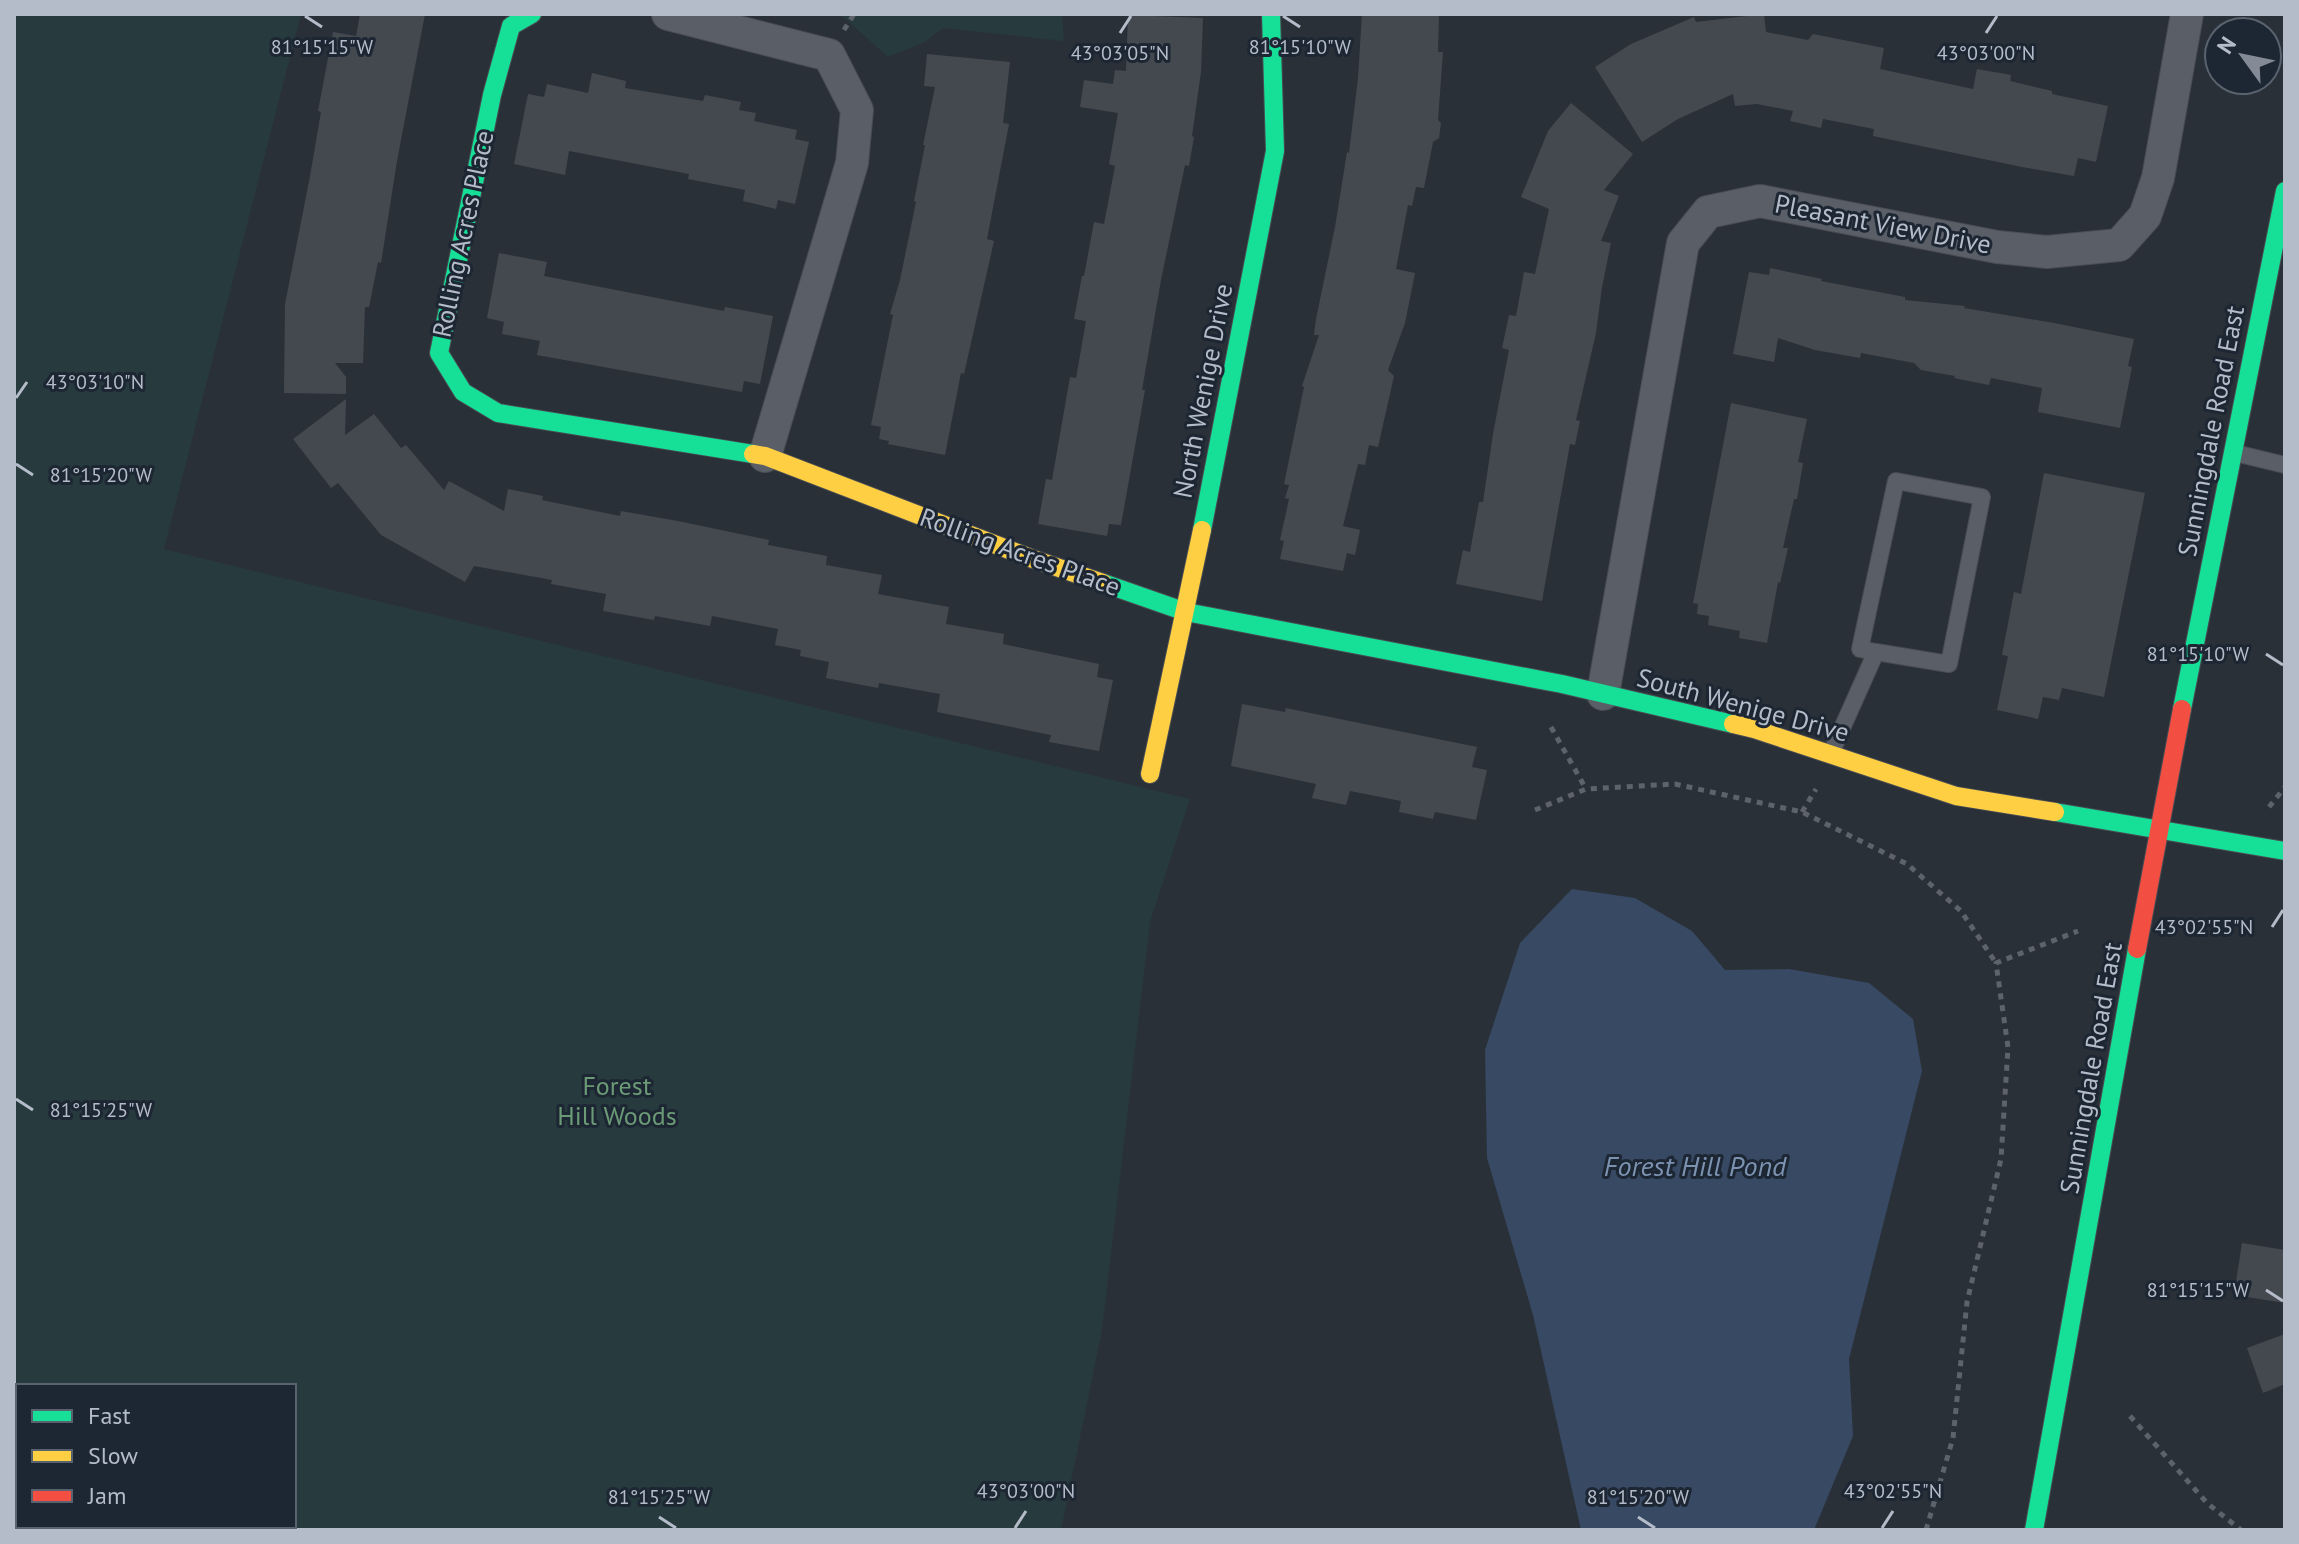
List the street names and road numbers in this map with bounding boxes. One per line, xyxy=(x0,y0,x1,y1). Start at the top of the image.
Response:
street label: Rolling Acres Place xyxy=(424,128,501,340)
street label: Pleasant View Drive xyxy=(1772,186,1994,261)
street label: North Wenige Drive xyxy=(1166,281,1239,501)
street label: Sunningdale Road East xyxy=(2170,303,2251,559)
street label: Rolling Acres Place xyxy=(916,500,1125,603)
street label: South Wenige Drive xyxy=(1633,660,1853,749)
street label: Sunningdale Road East xyxy=(2052,939,2129,1196)

